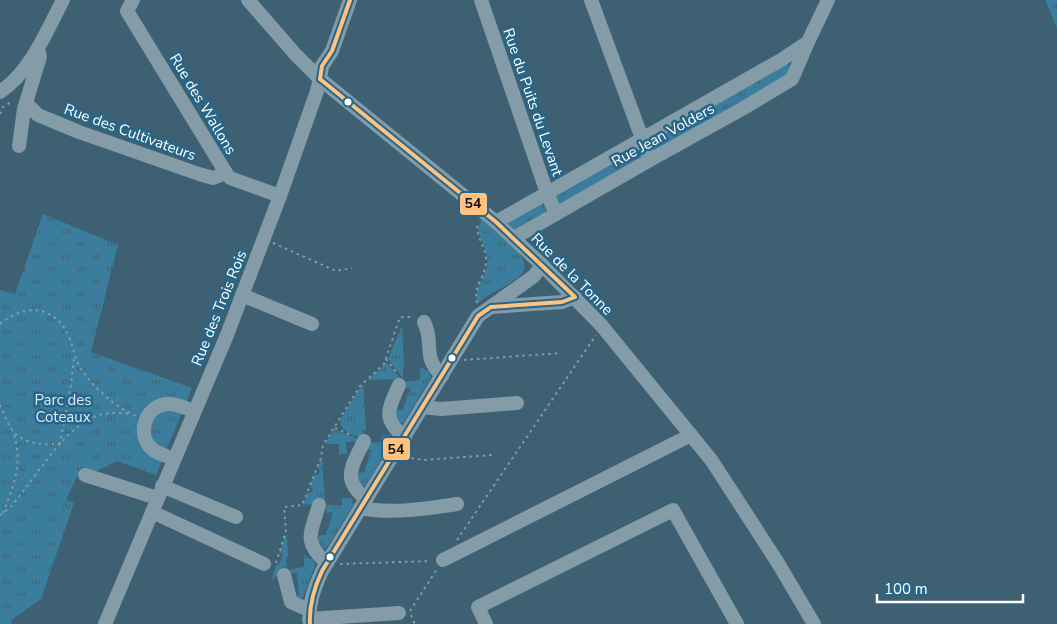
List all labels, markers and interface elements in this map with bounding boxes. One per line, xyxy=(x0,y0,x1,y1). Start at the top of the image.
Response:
street label: Rue du Puits du Levant xyxy=(498,25,568,179)
street label: Rue des Wallons xyxy=(165,50,241,158)
unlabelled marker xyxy=(343,97,353,107)
street label: Rue Jean Volders xyxy=(608,98,718,172)
street label: Rue des Cultivateurs xyxy=(61,99,199,165)
line badge: 54 xyxy=(459,192,488,216)
text: 54 xyxy=(465,194,482,213)
street label: Rue de la Tonne xyxy=(527,229,617,319)
street label: Rue des Trois Rois xyxy=(187,247,251,369)
unlabelled marker xyxy=(447,353,457,363)
park label: Parc des Coteaux xyxy=(34,390,92,427)
line badge: 54 xyxy=(382,437,411,461)
text: 54 xyxy=(388,440,405,459)
unlabelled marker xyxy=(325,552,335,562)
scale bar xyxy=(877,572,1023,604)
text: 100 m xyxy=(884,579,928,599)

